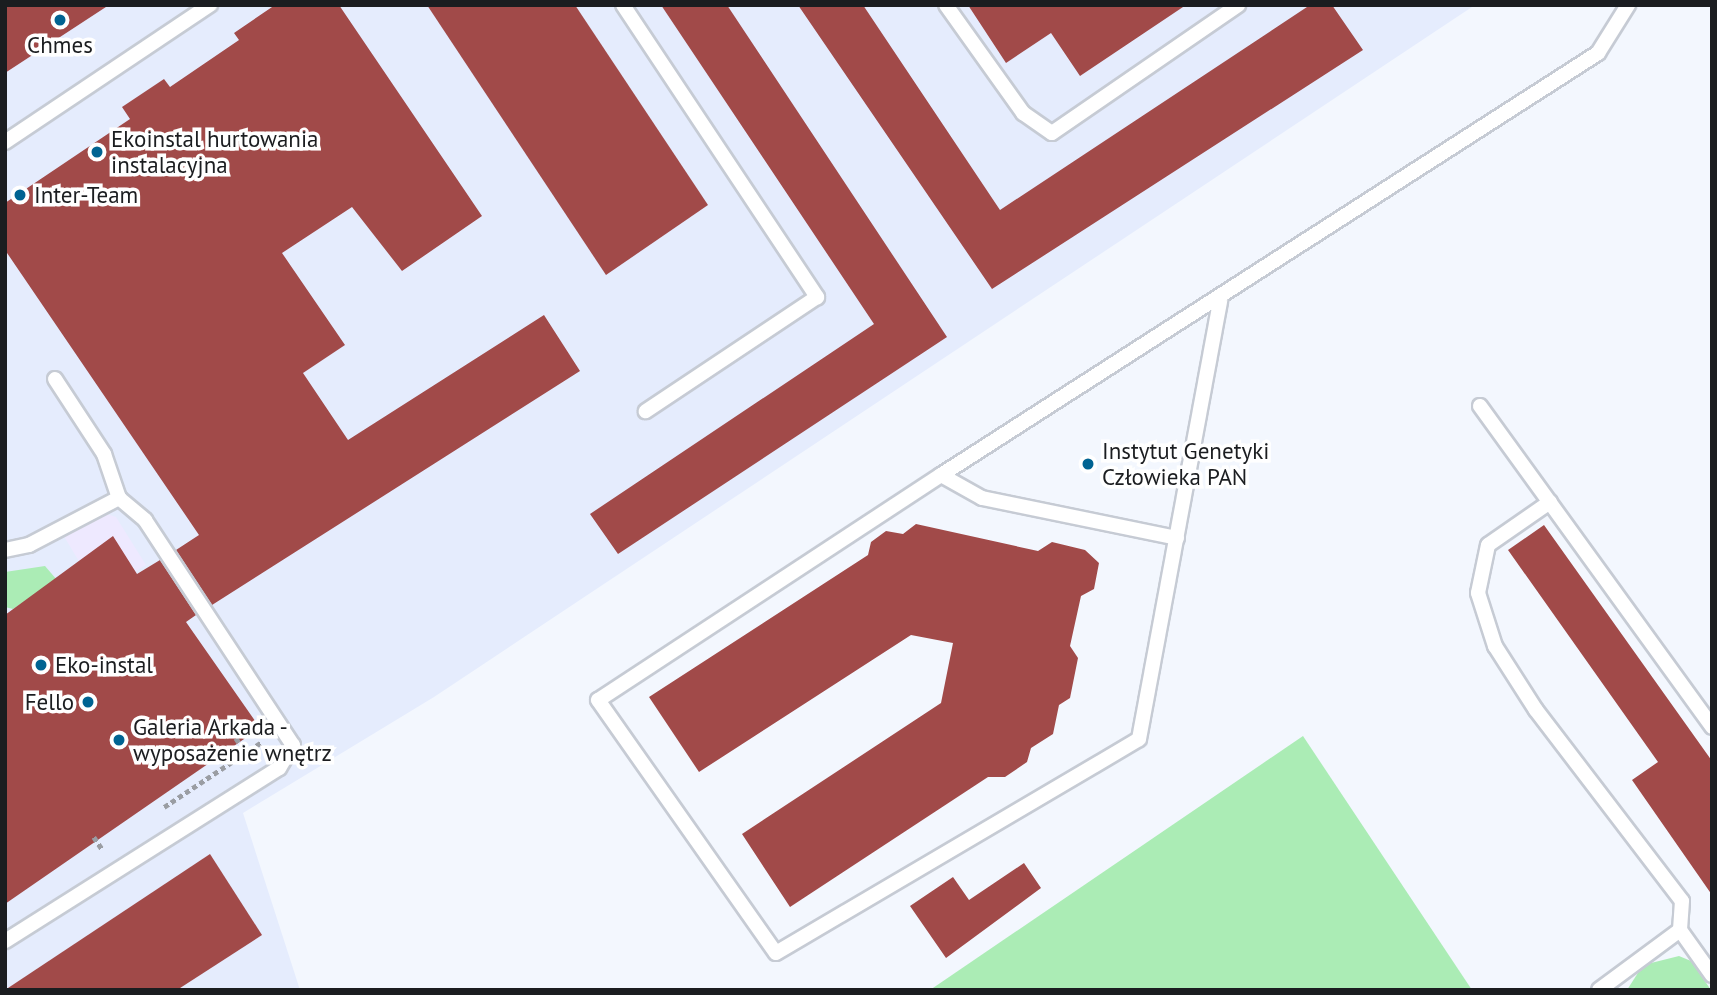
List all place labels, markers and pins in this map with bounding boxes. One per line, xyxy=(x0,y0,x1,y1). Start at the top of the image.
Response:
marker: Chmes xyxy=(52,12,68,28)
place label: Chmes xyxy=(27,31,93,59)
place label: Ekoinstal hurtowania instalacyjna xyxy=(111,125,318,179)
marker: Ekoinstal hurtowania instalacyjna xyxy=(89,144,105,160)
place label: Inter-Team xyxy=(34,181,138,209)
marker: Inter-Team xyxy=(12,187,28,203)
place label: Instytut Genetyki Człowieka PAN xyxy=(1102,437,1269,491)
marker: Instytut Genetyki Człowieka PAN xyxy=(1080,456,1096,472)
place label: Eko-instal xyxy=(55,651,153,679)
marker: Eko-instal xyxy=(33,657,49,673)
place label: Fello xyxy=(25,688,74,716)
marker: Fello xyxy=(80,694,96,710)
place label: Galeria Arkada - wyposażenie wnętrz xyxy=(133,713,332,767)
marker: Galeria Arkada - wyposażenie wnętrz xyxy=(111,732,127,748)

